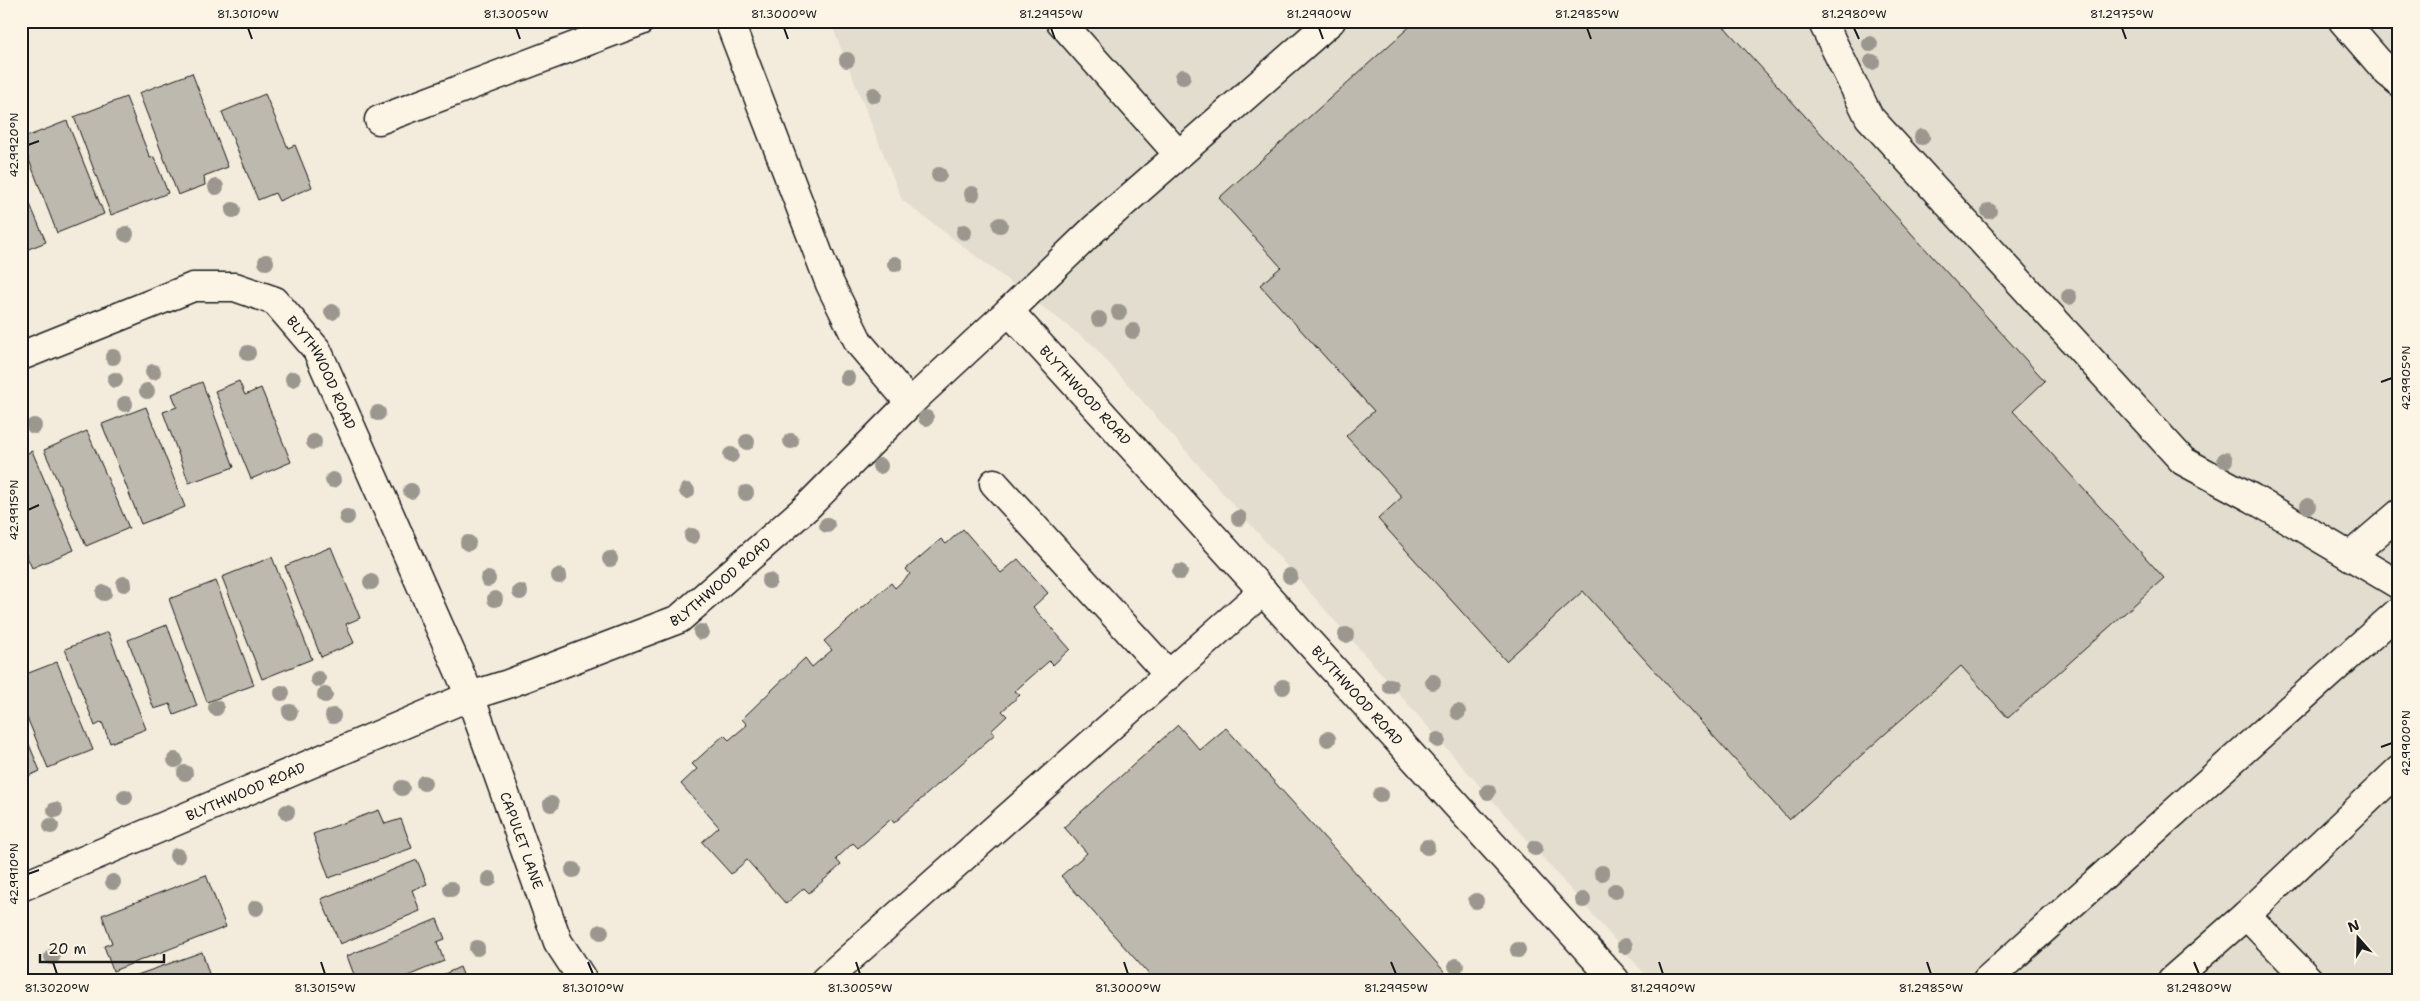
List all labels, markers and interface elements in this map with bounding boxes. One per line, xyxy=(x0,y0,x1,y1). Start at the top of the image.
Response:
text: 81.3010°W xyxy=(217,6,279,22)
text: 81.3005°W xyxy=(483,6,549,22)
text: 81.3000°W xyxy=(751,6,817,22)
text: 81.2995°W xyxy=(1019,6,1083,22)
text: 81.2990°W xyxy=(1286,6,1352,22)
text: 81.2985°W xyxy=(1555,6,1619,22)
text: 81.2980°W xyxy=(1821,6,1887,22)
text: 81.2975°W xyxy=(2090,6,2154,22)
text: 42.9920°N xyxy=(6,112,22,178)
street label: BLYTHWOOD ROAD xyxy=(283,312,360,432)
street label: BLYTHWOOD ROAD xyxy=(1036,342,1135,449)
text: 42.9905°N xyxy=(2398,346,2414,410)
text: 42.9915°N xyxy=(6,479,22,541)
street label: BLYTHWOOD ROAD xyxy=(668,534,775,631)
street label: BLYTHWOOD ROAD xyxy=(1308,642,1407,749)
text: 42.9900°N xyxy=(2398,710,2414,776)
street label: BLYTHWOOD ROAD xyxy=(183,758,308,825)
street label: CAPULET LANE xyxy=(496,789,547,892)
text: 42.9910°N xyxy=(6,843,22,905)
north arrow xyxy=(2332,914,2382,964)
text: N xyxy=(2345,915,2362,936)
scale bar xyxy=(40,931,164,963)
text: 20 m xyxy=(48,939,87,959)
text: 81.3020°W xyxy=(24,980,90,996)
text: 81.3015°W xyxy=(294,980,356,996)
text: 81.3010°W xyxy=(562,980,624,996)
text: 81.3005°W xyxy=(827,980,893,996)
text: 81.3000°W xyxy=(1095,980,1161,996)
text: 81.2995°W xyxy=(1364,980,1428,996)
text: 81.2990°W xyxy=(1630,980,1696,996)
text: 81.2985°W xyxy=(1899,980,1963,996)
text: 81.2980°W xyxy=(2166,980,2232,996)

